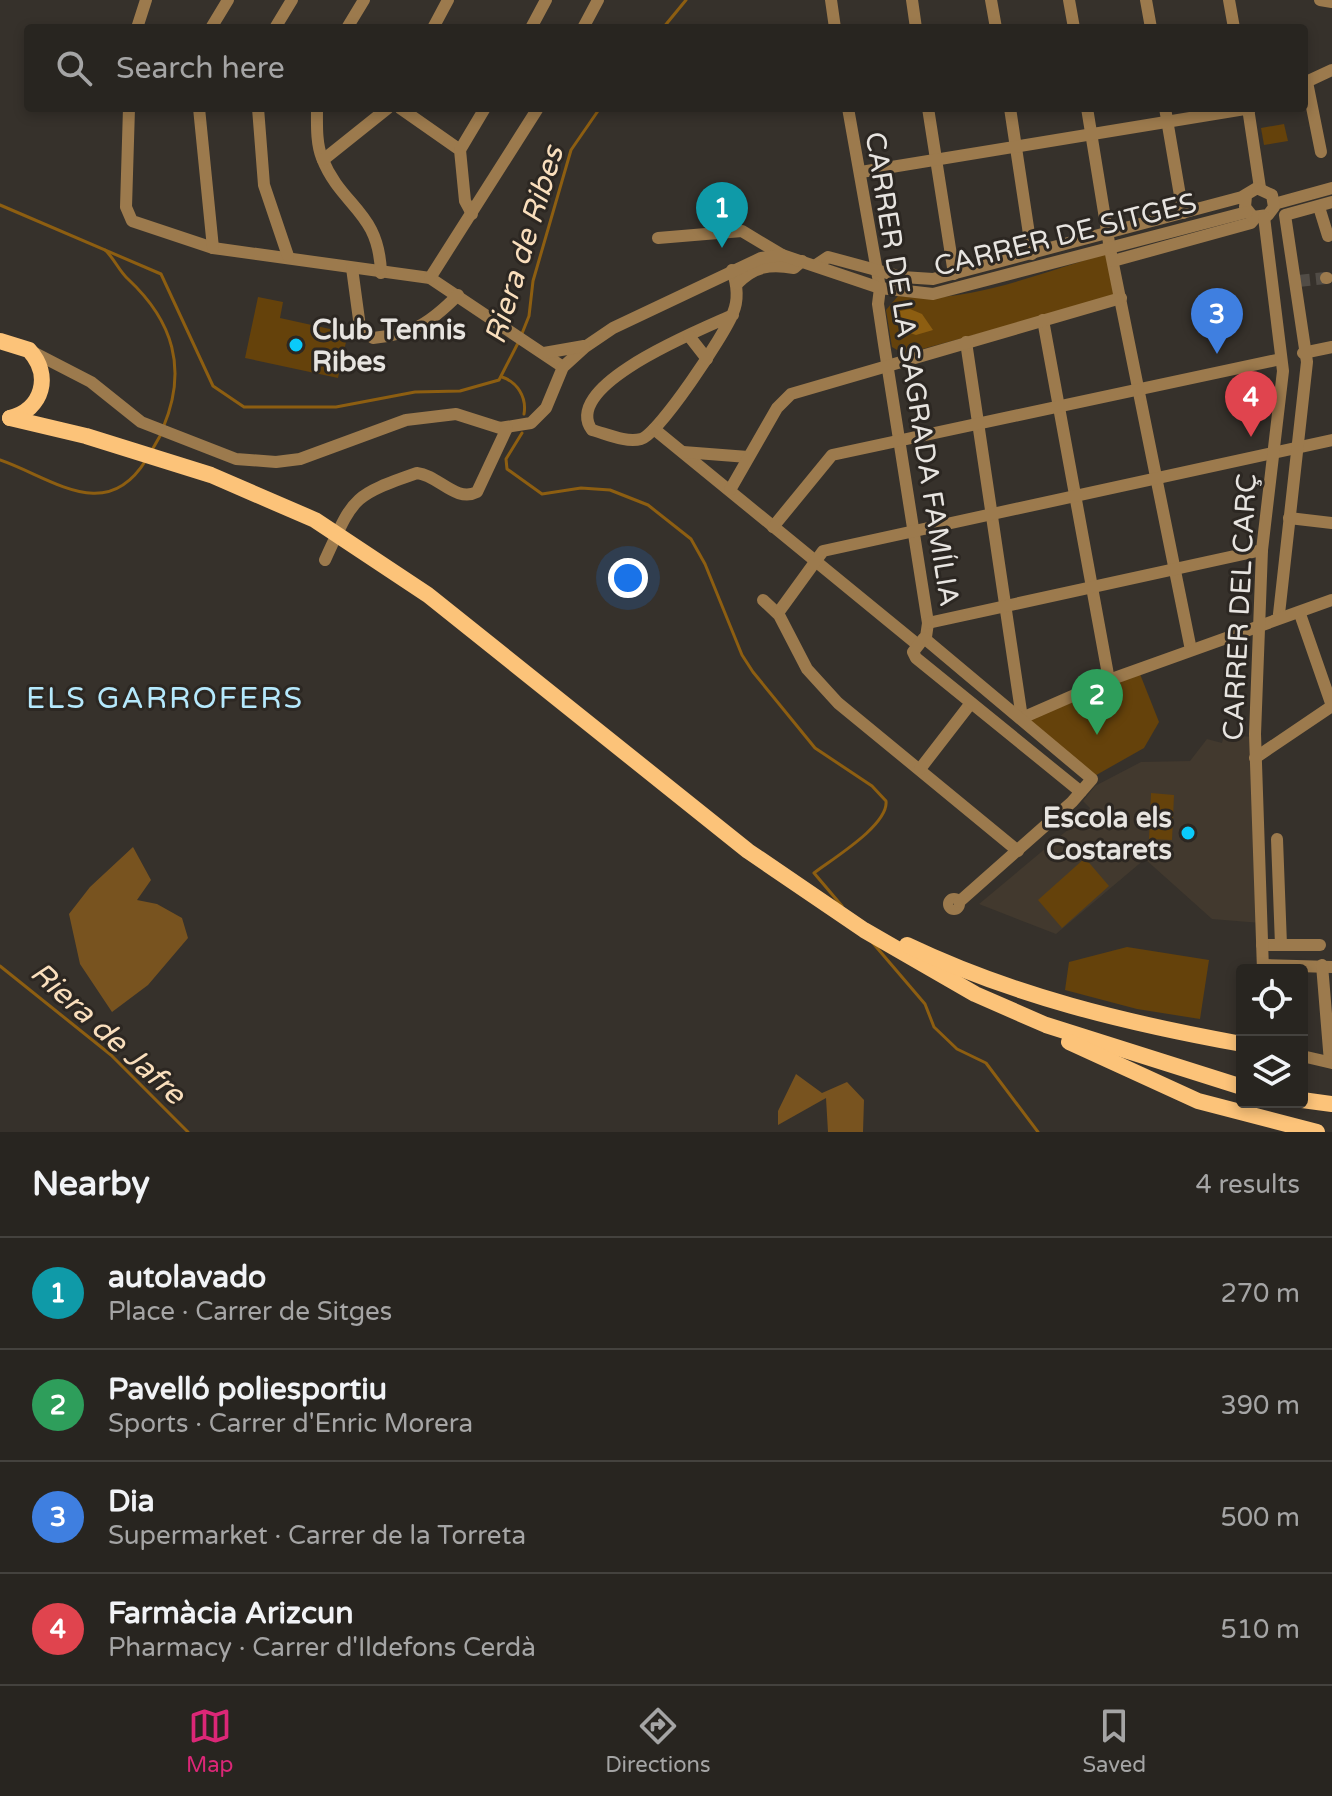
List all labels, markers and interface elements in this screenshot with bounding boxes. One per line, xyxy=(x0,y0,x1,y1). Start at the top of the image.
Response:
search box xyxy=(24,24,1308,112)
icon: search xyxy=(52,46,96,90)
text: Search here xyxy=(116,50,285,87)
street label: CARRER DE LA SAGRADA FAMÍLIA xyxy=(858,129,966,609)
water label: Riera de Ribes xyxy=(477,139,573,348)
pin: 1 xyxy=(696,182,748,248)
street label: CARRER DE SITGES xyxy=(930,186,1200,284)
pin: 3 xyxy=(1191,288,1243,354)
place label: Club Tennis Ribes xyxy=(312,313,466,379)
marker: Club Tennis Ribes xyxy=(287,336,305,354)
pin: 4 xyxy=(1225,371,1277,437)
street label: CARRER DEL CARÇ xyxy=(1216,473,1264,741)
your location xyxy=(608,558,648,598)
pin: 2 xyxy=(1071,669,1123,735)
district label: ELS GARROFERS xyxy=(26,680,304,717)
place label: Escola els Costarets xyxy=(1043,801,1172,867)
marker: Escola els Costarets xyxy=(1179,824,1197,842)
water label: Riera de Jafre xyxy=(23,954,194,1114)
map controls xyxy=(1236,964,1308,1108)
button: locate xyxy=(1236,964,1308,1036)
button: layers xyxy=(1236,1036,1308,1108)
text: Nearby xyxy=(32,1164,150,1205)
text: 4 results xyxy=(1195,1169,1300,1200)
text: autolavado xyxy=(108,1259,266,1296)
text: 1 xyxy=(50,1278,66,1309)
text: 270 m xyxy=(1220,1278,1300,1309)
text: Place · Carrer de Sitges xyxy=(108,1296,392,1327)
text: Pavelló poliesportiu xyxy=(108,1371,387,1408)
text: 2 xyxy=(50,1390,66,1421)
text: 390 m xyxy=(1220,1390,1300,1421)
text: Sports · Carrer d'Enric Morera xyxy=(108,1408,473,1439)
text: Dia xyxy=(108,1483,155,1520)
text: 3 xyxy=(50,1502,66,1533)
text: 500 m xyxy=(1220,1502,1300,1533)
text: Supermarket · Carrer de la Torreta xyxy=(108,1520,526,1551)
text: Farmàcia Arizcun xyxy=(108,1595,353,1632)
text: 4 xyxy=(50,1614,66,1645)
text: 510 m xyxy=(1220,1614,1300,1645)
text: Pharmacy · Carrer d'Ildefons Cerdà xyxy=(108,1632,536,1663)
tab: Map xyxy=(186,1704,233,1778)
tab: Directions xyxy=(605,1704,711,1778)
tab: Saved xyxy=(1082,1704,1146,1778)

